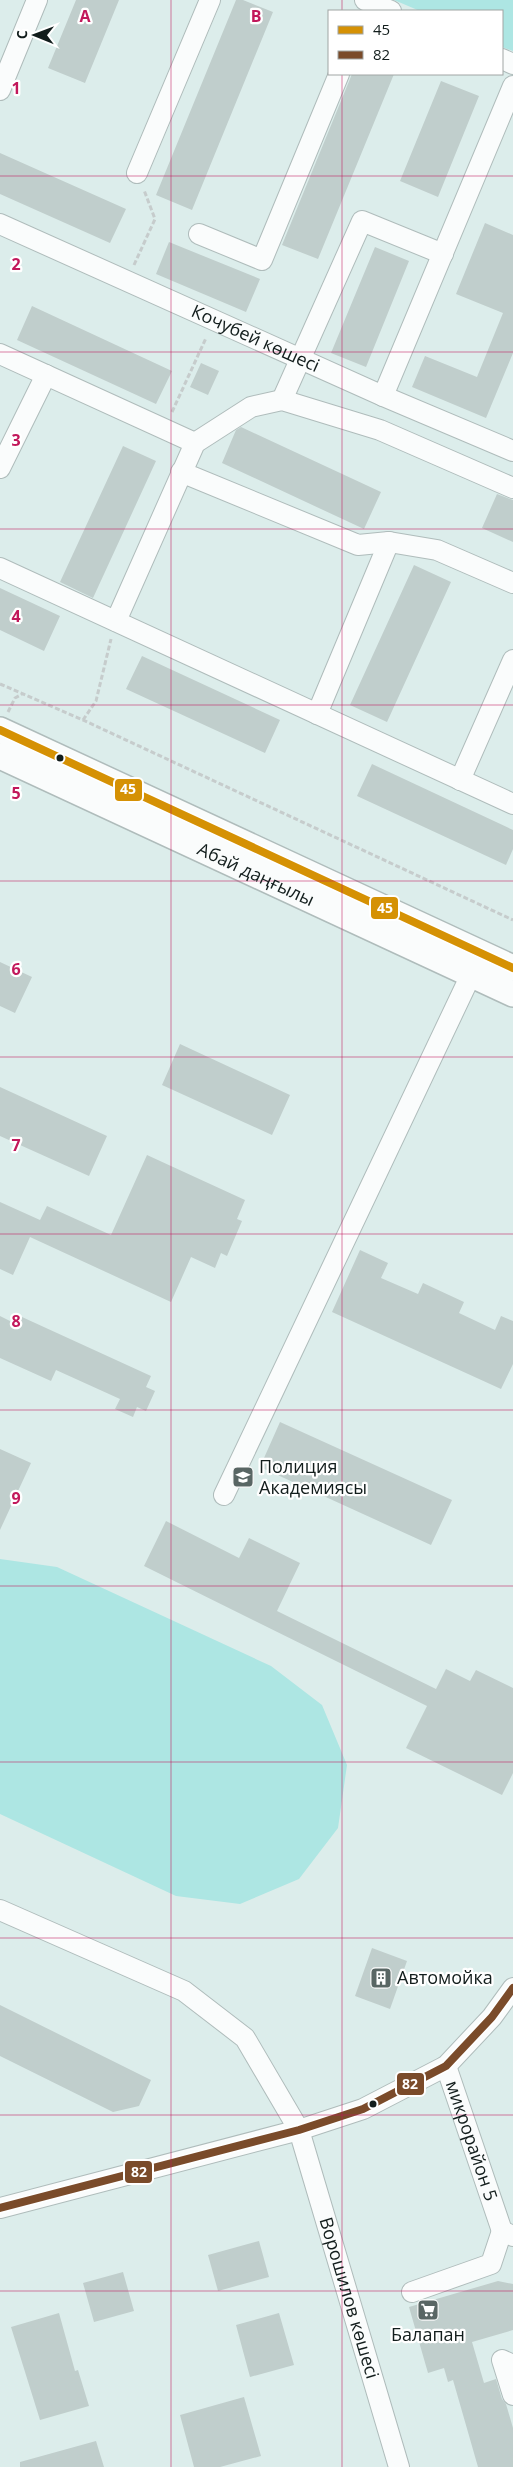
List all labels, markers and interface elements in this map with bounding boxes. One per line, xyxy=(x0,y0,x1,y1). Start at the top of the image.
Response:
text: A xyxy=(79,5,91,27)
text: B xyxy=(251,5,261,27)
north arrow xyxy=(10,10,60,60)
legend xyxy=(328,10,503,75)
text: 45 xyxy=(373,19,390,39)
text: С xyxy=(12,30,31,39)
text: 82 xyxy=(373,44,390,64)
text: 1 xyxy=(11,77,21,99)
text: 2 xyxy=(11,253,21,275)
street label: Кочубей көшесі xyxy=(188,299,324,377)
text: 3 xyxy=(11,429,21,451)
text: 4 xyxy=(11,605,21,627)
unlabelled marker xyxy=(55,753,65,763)
line badge: 45 xyxy=(114,778,143,802)
text: 45 xyxy=(120,779,136,798)
text: 5 xyxy=(11,782,21,804)
street label: Абай даңғылы xyxy=(194,836,318,911)
line badge: 45 xyxy=(370,896,399,920)
text: 45 xyxy=(377,898,393,917)
text: 6 xyxy=(11,958,21,980)
text: 7 xyxy=(11,1134,21,1156)
text: 8 xyxy=(11,1310,21,1332)
place label: Полиция Академиясы xyxy=(259,1454,367,1499)
school or university icon: Полиция Академиясы xyxy=(231,1465,255,1489)
text: 9 xyxy=(11,1487,21,1509)
place label: Автомойка xyxy=(397,1965,493,1989)
building icon: Автомойка xyxy=(369,1966,393,1990)
line badge: 82 xyxy=(396,2072,425,2096)
text: 82 xyxy=(402,2074,418,2093)
street label: микрорайон 5 xyxy=(441,2077,504,2204)
unlabelled marker xyxy=(368,2099,378,2109)
line badge: 82 xyxy=(124,2160,153,2184)
text: 82 xyxy=(131,2162,147,2181)
street label: Ворошилов көшесі xyxy=(315,2214,385,2381)
supermarket icon: Балапан xyxy=(416,2298,440,2322)
place label: Балапан xyxy=(391,2322,465,2346)

